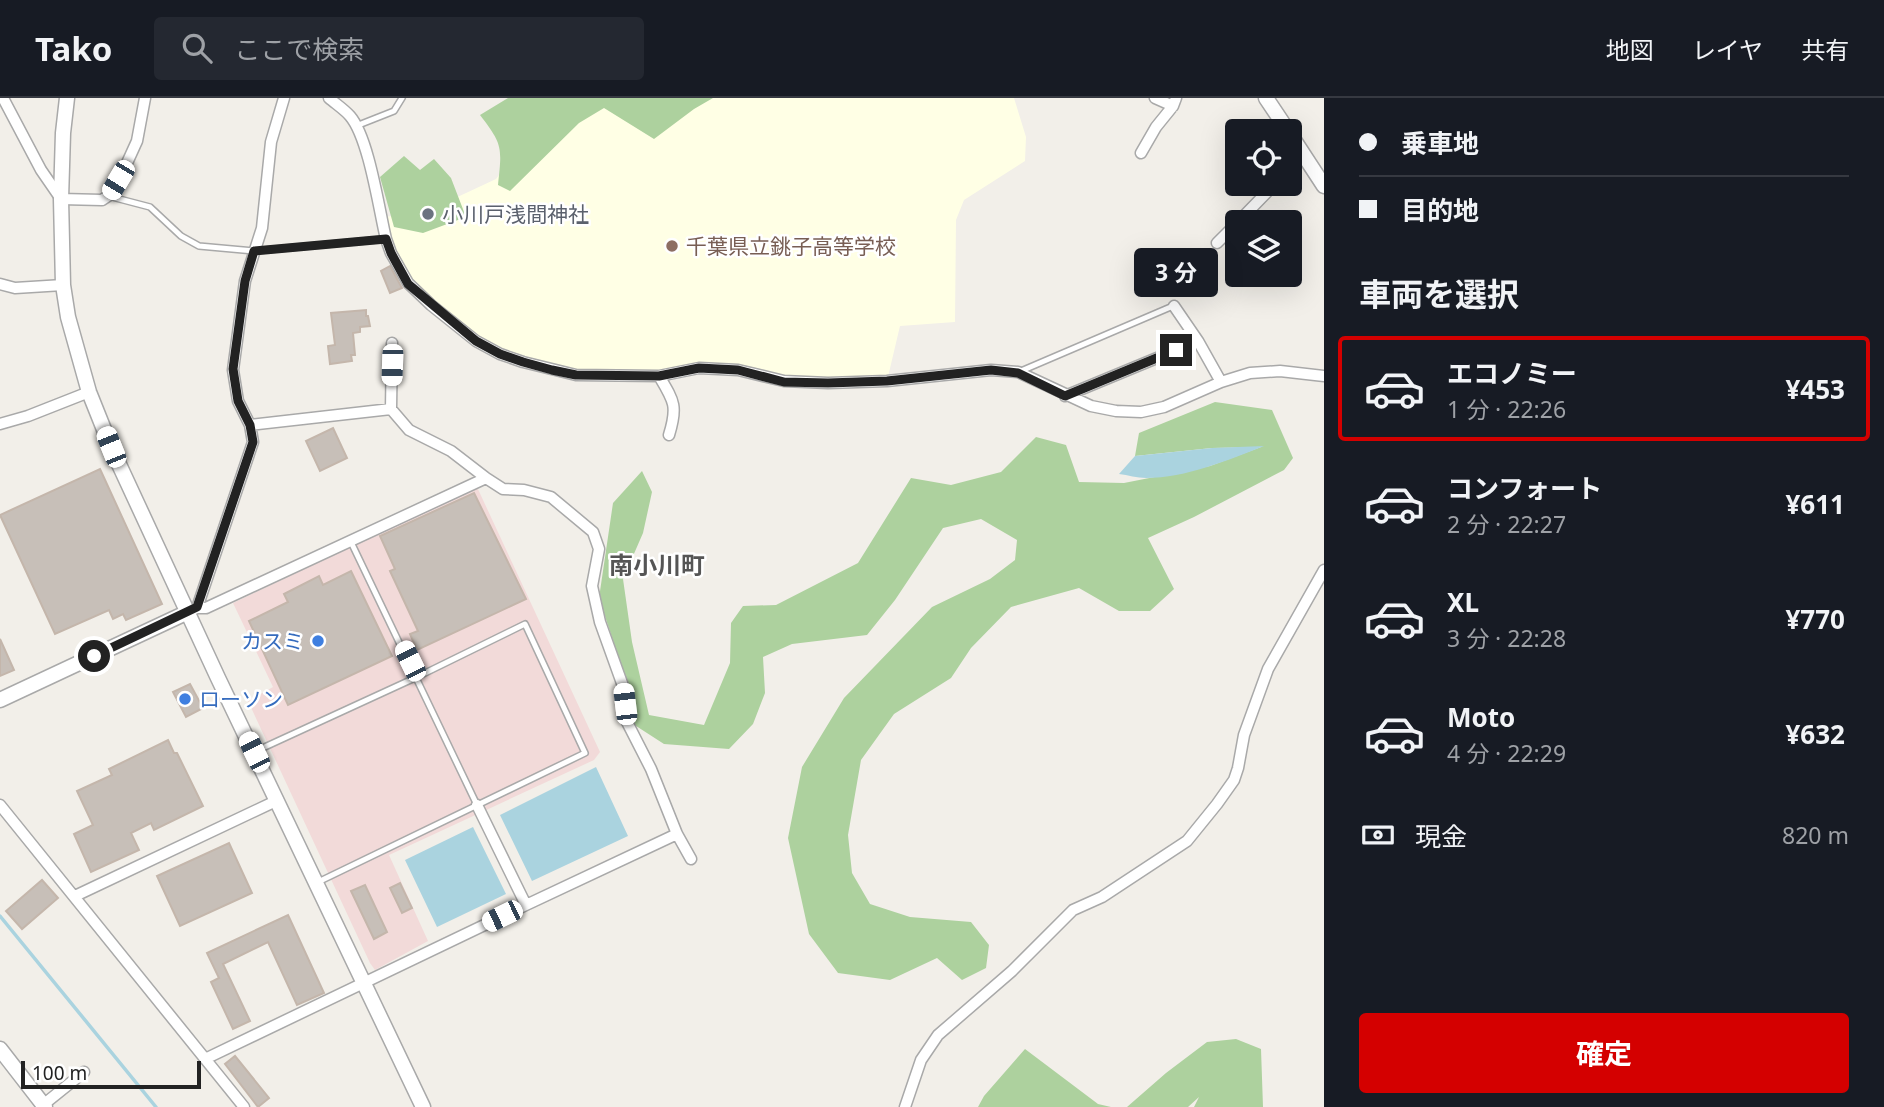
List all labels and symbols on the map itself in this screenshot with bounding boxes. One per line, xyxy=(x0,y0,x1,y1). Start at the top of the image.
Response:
car xyxy=(99,157,138,203)
place label: 小川戸浅間神社 xyxy=(442,200,589,228)
marker: 小川戸浅間神社 xyxy=(420,206,436,222)
place label: 千葉県立銚子高等学校 xyxy=(686,232,896,260)
marker: 千葉県立銚子高等学校 xyxy=(664,238,680,254)
callout: 3 分 xyxy=(1134,248,1218,298)
route end xyxy=(1160,334,1192,366)
car xyxy=(381,344,404,386)
car xyxy=(94,424,129,470)
district label: 南小川町 xyxy=(609,548,705,581)
place label: カスミ xyxy=(241,627,304,655)
marker: カスミ xyxy=(310,633,326,649)
car xyxy=(392,638,429,684)
route start xyxy=(78,640,110,672)
car xyxy=(613,682,638,726)
place label: ローソン xyxy=(199,685,283,713)
marker: ローソン xyxy=(177,691,193,707)
car xyxy=(236,729,273,775)
car xyxy=(479,897,526,935)
scale bar xyxy=(21,1058,201,1090)

